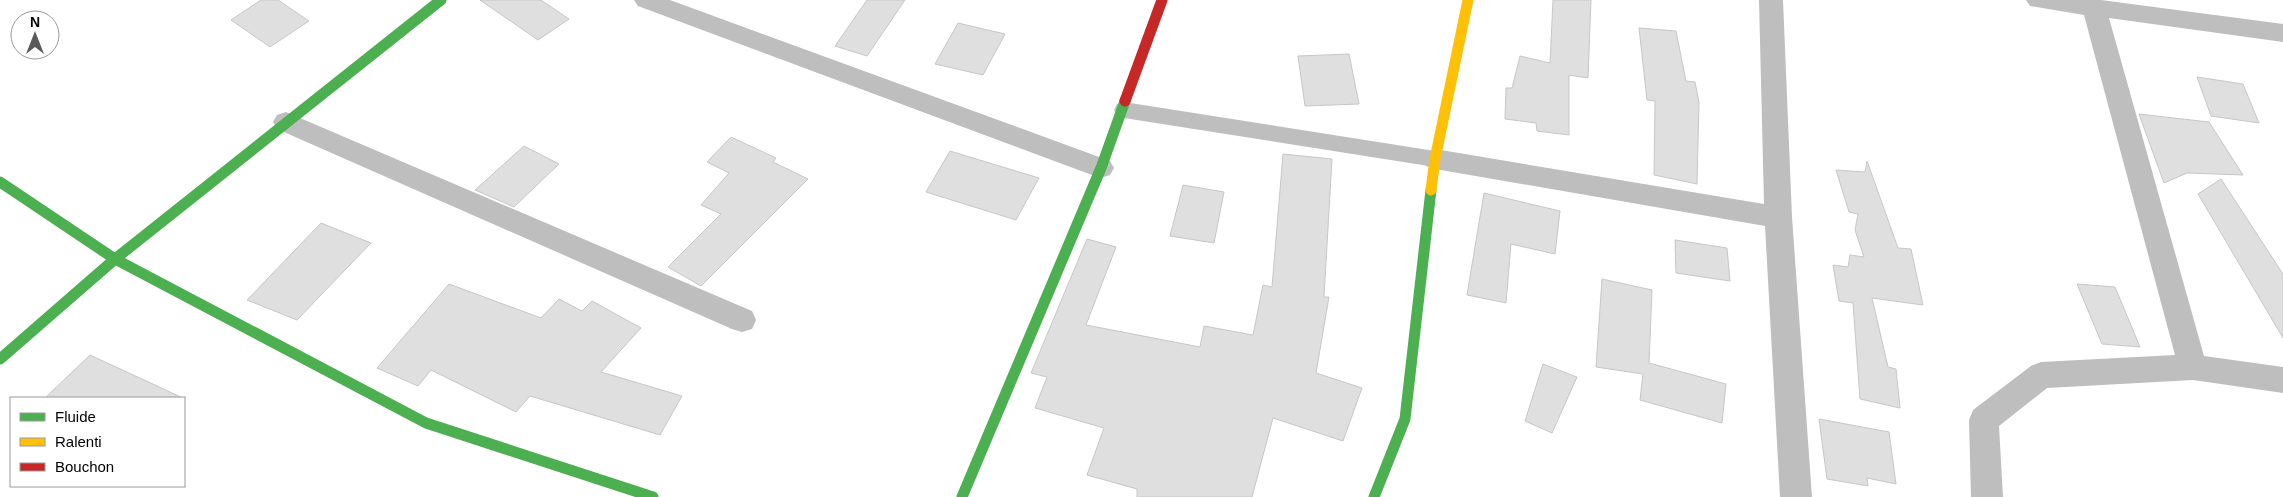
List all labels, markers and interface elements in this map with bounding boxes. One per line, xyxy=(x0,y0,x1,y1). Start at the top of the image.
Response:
north arrow xyxy=(10,10,60,60)
text: N xyxy=(30,14,40,30)
legend xyxy=(10,397,185,487)
text: Fluide xyxy=(55,408,96,425)
text: Ralenti xyxy=(55,433,102,450)
text: Bouchon xyxy=(55,458,114,475)

